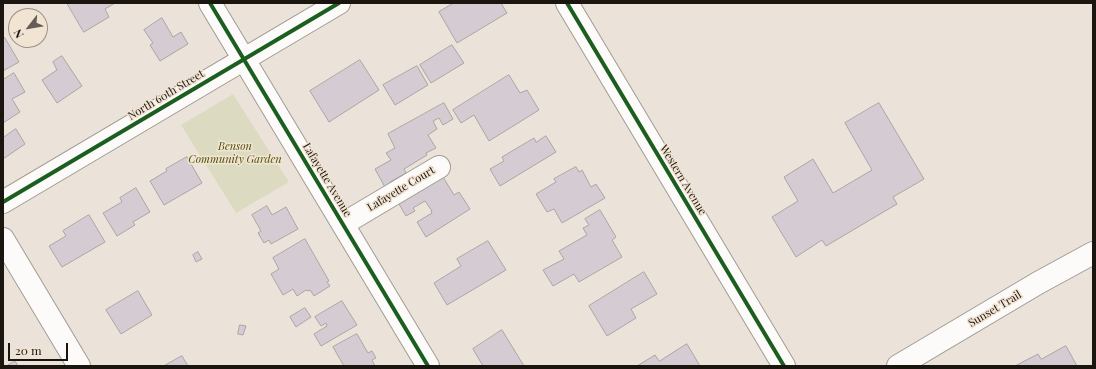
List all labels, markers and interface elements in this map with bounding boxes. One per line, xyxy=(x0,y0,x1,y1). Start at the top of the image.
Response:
north arrow xyxy=(8,8,48,48)
text: N xyxy=(10,27,27,41)
street label: North 60th Street xyxy=(126,67,206,123)
park label: Benson Community Garden xyxy=(188,140,282,166)
street label: Lafayette Avenue xyxy=(300,141,354,219)
street label: Western Avenue xyxy=(657,142,709,218)
street label: Lafayette Court xyxy=(365,164,437,214)
street label: Sunset Trail xyxy=(966,288,1024,330)
scale bar xyxy=(10,335,70,361)
text: 20 m xyxy=(15,342,42,358)

